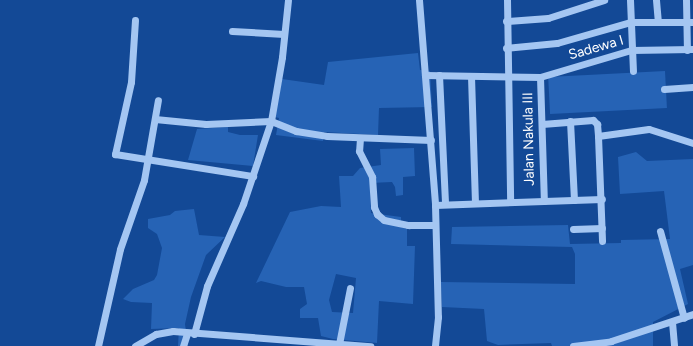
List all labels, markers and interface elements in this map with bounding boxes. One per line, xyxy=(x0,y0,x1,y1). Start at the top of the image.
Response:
street label: Sadewa I xyxy=(566,32,626,64)
street label: Jalan Nakula III xyxy=(520,92,538,186)

